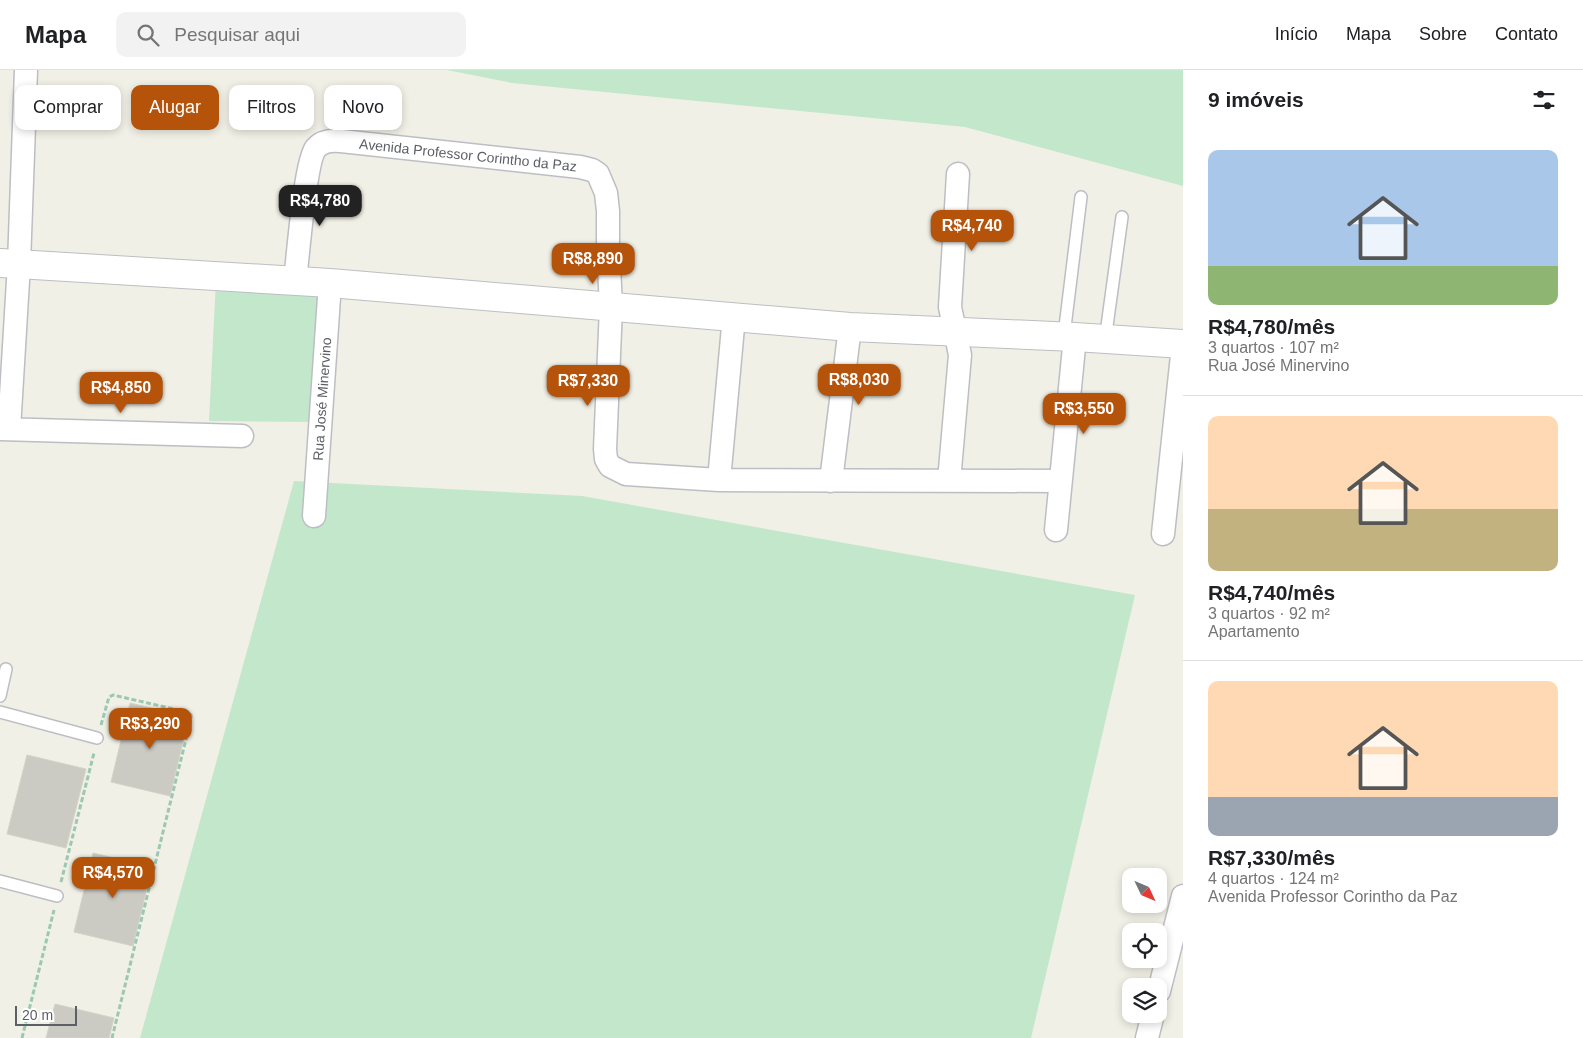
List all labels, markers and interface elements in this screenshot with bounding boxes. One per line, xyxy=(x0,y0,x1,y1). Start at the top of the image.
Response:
search box xyxy=(116,12,466,57)
text: Mapa xyxy=(25,21,86,48)
icon: search xyxy=(134,21,162,49)
text: Pesquisar aqui xyxy=(174,24,300,45)
text: Início xyxy=(1275,24,1318,44)
text: Mapa xyxy=(1346,24,1391,44)
text: Sobre xyxy=(1419,24,1467,44)
text: Contato xyxy=(1495,24,1558,44)
chip: Comprar xyxy=(15,85,121,130)
chip: Alugar xyxy=(131,85,219,130)
chip: Filtros xyxy=(229,85,314,130)
chip: Novo xyxy=(324,85,402,130)
icon: filters xyxy=(1530,86,1558,114)
text: 9 imóveis xyxy=(1208,88,1304,111)
street label: Avenida Professor Corintho da Paz xyxy=(359,136,577,174)
icon: home xyxy=(1338,183,1428,273)
pin: R$4,780 xyxy=(274,184,366,227)
text: R$4,780 xyxy=(290,192,350,209)
pin: R$4,740 xyxy=(926,210,1018,252)
text: R$4,740 xyxy=(942,217,1002,234)
pin: R$8,890 xyxy=(547,242,639,285)
text: R$8,890 xyxy=(563,250,623,267)
text: R$4,780/mês xyxy=(1208,315,1335,338)
street label: Rua José Minervino xyxy=(310,337,334,461)
text: 3 quartos · 107 m² xyxy=(1208,339,1339,356)
text: Rua José Minervino xyxy=(1208,357,1349,374)
pin: R$7,330 xyxy=(542,364,634,407)
pin: R$8,030 xyxy=(813,364,905,406)
text: R$8,030 xyxy=(829,371,889,388)
pin: R$4,850 xyxy=(75,372,167,414)
text: R$7,330 xyxy=(558,372,618,389)
text: R$4,850 xyxy=(91,379,151,396)
pin: R$3,550 xyxy=(1038,392,1130,435)
text: R$3,550 xyxy=(1054,400,1114,417)
icon: home xyxy=(1338,448,1428,538)
text: R$4,740/mês xyxy=(1208,581,1335,604)
text: 3 quartos · 92 m² xyxy=(1208,605,1330,622)
text: Apartamento xyxy=(1208,623,1300,640)
pin: R$3,290 xyxy=(104,708,196,750)
icon: home xyxy=(1338,713,1428,803)
text: R$3,290 xyxy=(120,715,180,732)
text: R$7,330/mês xyxy=(1208,846,1335,869)
pin: R$4,570 xyxy=(67,856,159,899)
text: R$4,570 xyxy=(83,864,143,881)
north arrow xyxy=(1122,868,1168,912)
map controls xyxy=(1122,868,1167,1023)
text: 4 quartos · 124 m² xyxy=(1208,870,1339,887)
text: Avenida Professor Corintho da Paz xyxy=(1208,888,1458,905)
button: locate xyxy=(1122,923,1167,968)
button: layers xyxy=(1122,978,1167,1023)
scale bar xyxy=(15,1003,78,1026)
text: 20 m xyxy=(22,1007,53,1023)

